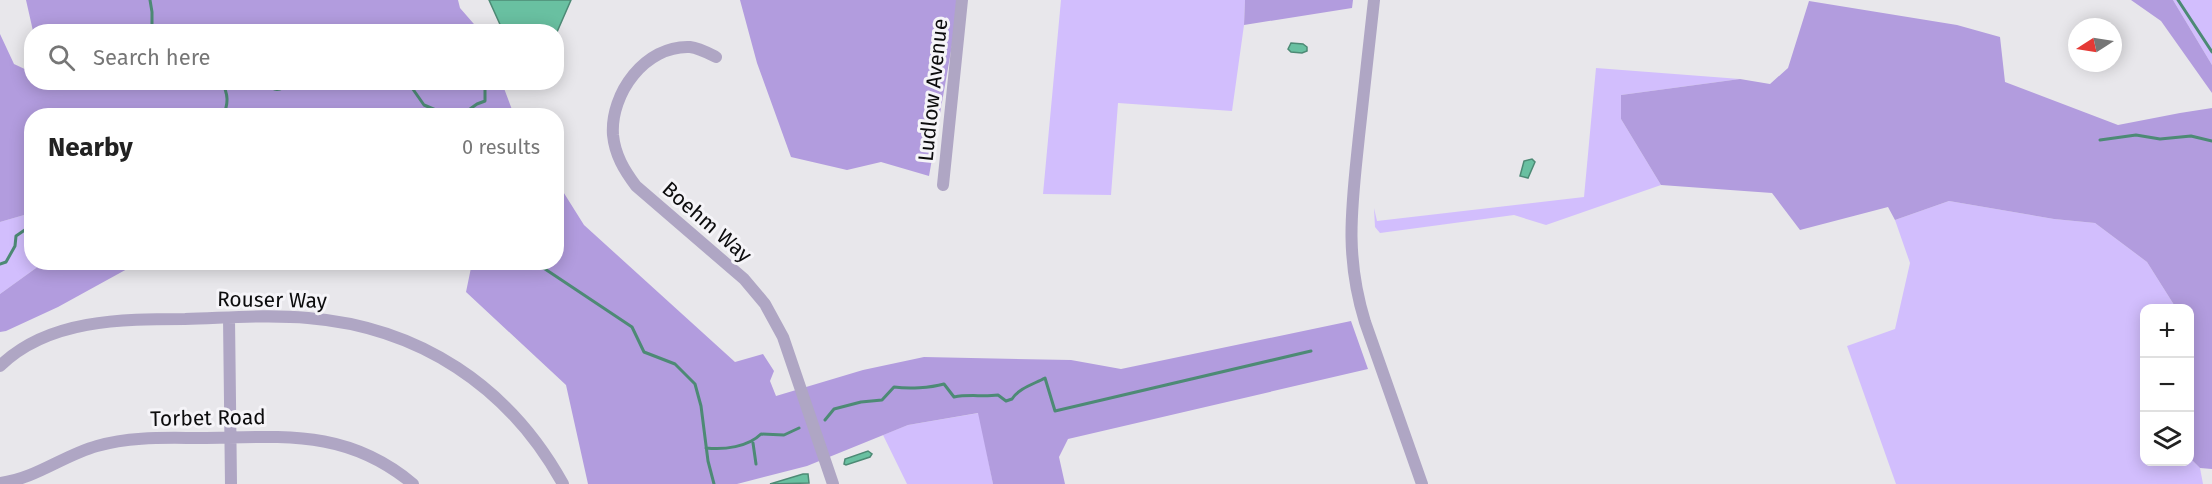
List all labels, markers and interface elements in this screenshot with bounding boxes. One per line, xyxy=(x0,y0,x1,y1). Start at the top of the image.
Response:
street label: Ludlow Avenue xyxy=(913,17,953,163)
north arrow xyxy=(2068,18,2122,72)
search box xyxy=(24,24,564,90)
icon: search xyxy=(45,41,78,74)
text: Search here xyxy=(93,44,211,71)
text: Nearby xyxy=(48,132,133,163)
text: 0 results xyxy=(462,135,540,159)
street label: Boehm Way xyxy=(657,176,758,268)
street label: Rouser Way xyxy=(217,286,328,314)
map controls xyxy=(2140,304,2194,466)
button: + xyxy=(2140,304,2194,358)
button: − xyxy=(2140,358,2194,412)
street label: Torbet Road xyxy=(150,404,266,432)
button: layers xyxy=(2140,412,2194,466)

